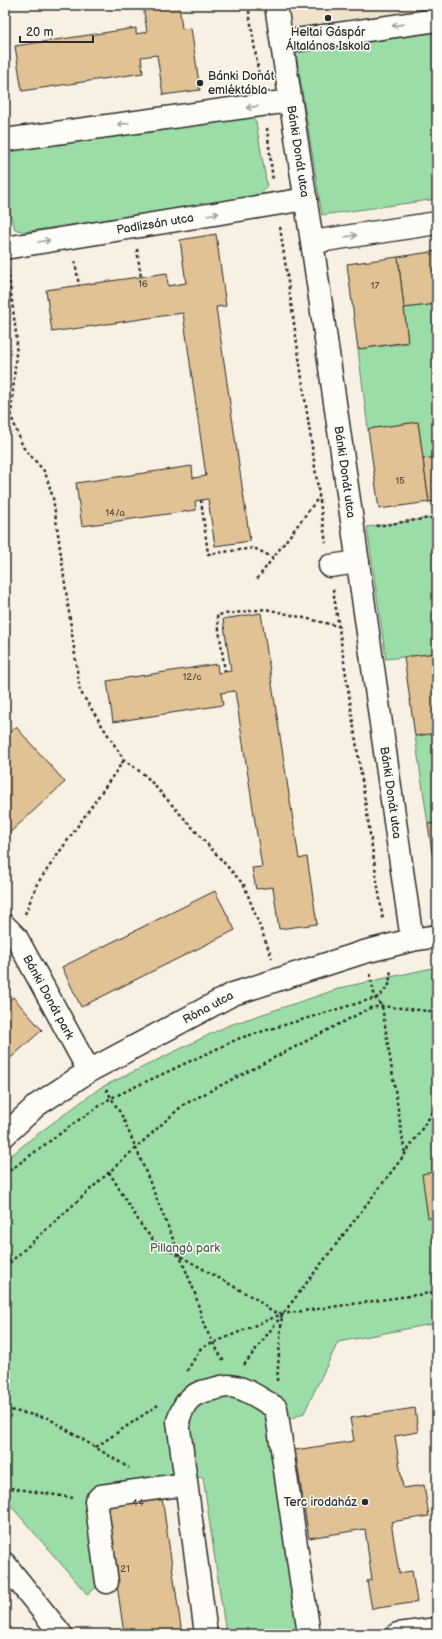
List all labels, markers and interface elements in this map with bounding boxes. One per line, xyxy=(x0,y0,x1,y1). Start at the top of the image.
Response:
marker: Heltai Gáspár Általános Iskola xyxy=(323,13,333,23)
scale bar xyxy=(20,18,93,44)
one-way arrow xyxy=(392,21,405,29)
text: 20 m xyxy=(26,25,53,40)
place label: Heltai Gáspár Általános Iskola xyxy=(286,25,370,54)
place label: Bánki Donát emléktábla xyxy=(208,69,275,98)
marker: Bánki Donát emléktábla xyxy=(195,78,205,88)
one-way arrow xyxy=(245,103,258,111)
street label: Bánki Donát utca xyxy=(284,104,313,199)
one-way arrow xyxy=(117,120,130,128)
street label: Padlizsán utca xyxy=(115,210,195,237)
one-way arrow xyxy=(206,210,219,218)
one-way arrow xyxy=(344,232,357,240)
one-way arrow xyxy=(37,237,50,245)
house number: 16 xyxy=(138,278,148,290)
house number: 17 xyxy=(371,280,379,292)
street label: Bánki Donát utca xyxy=(331,425,359,519)
house number: 15 xyxy=(395,475,405,487)
house number: 14/a xyxy=(105,507,125,519)
house number: 12/c xyxy=(182,671,202,683)
street label: Bánki Donát utca xyxy=(377,746,405,840)
street label: Bánki Donát park xyxy=(20,952,78,1042)
street label: Róna utca xyxy=(180,988,236,1027)
park label: Pillangó park xyxy=(150,1241,220,1256)
place label: Terc irodaház xyxy=(284,1495,357,1510)
house number: 44 xyxy=(132,1497,144,1509)
marker: Terc irodaház xyxy=(360,1497,370,1507)
house number: 21 xyxy=(120,1563,130,1575)

